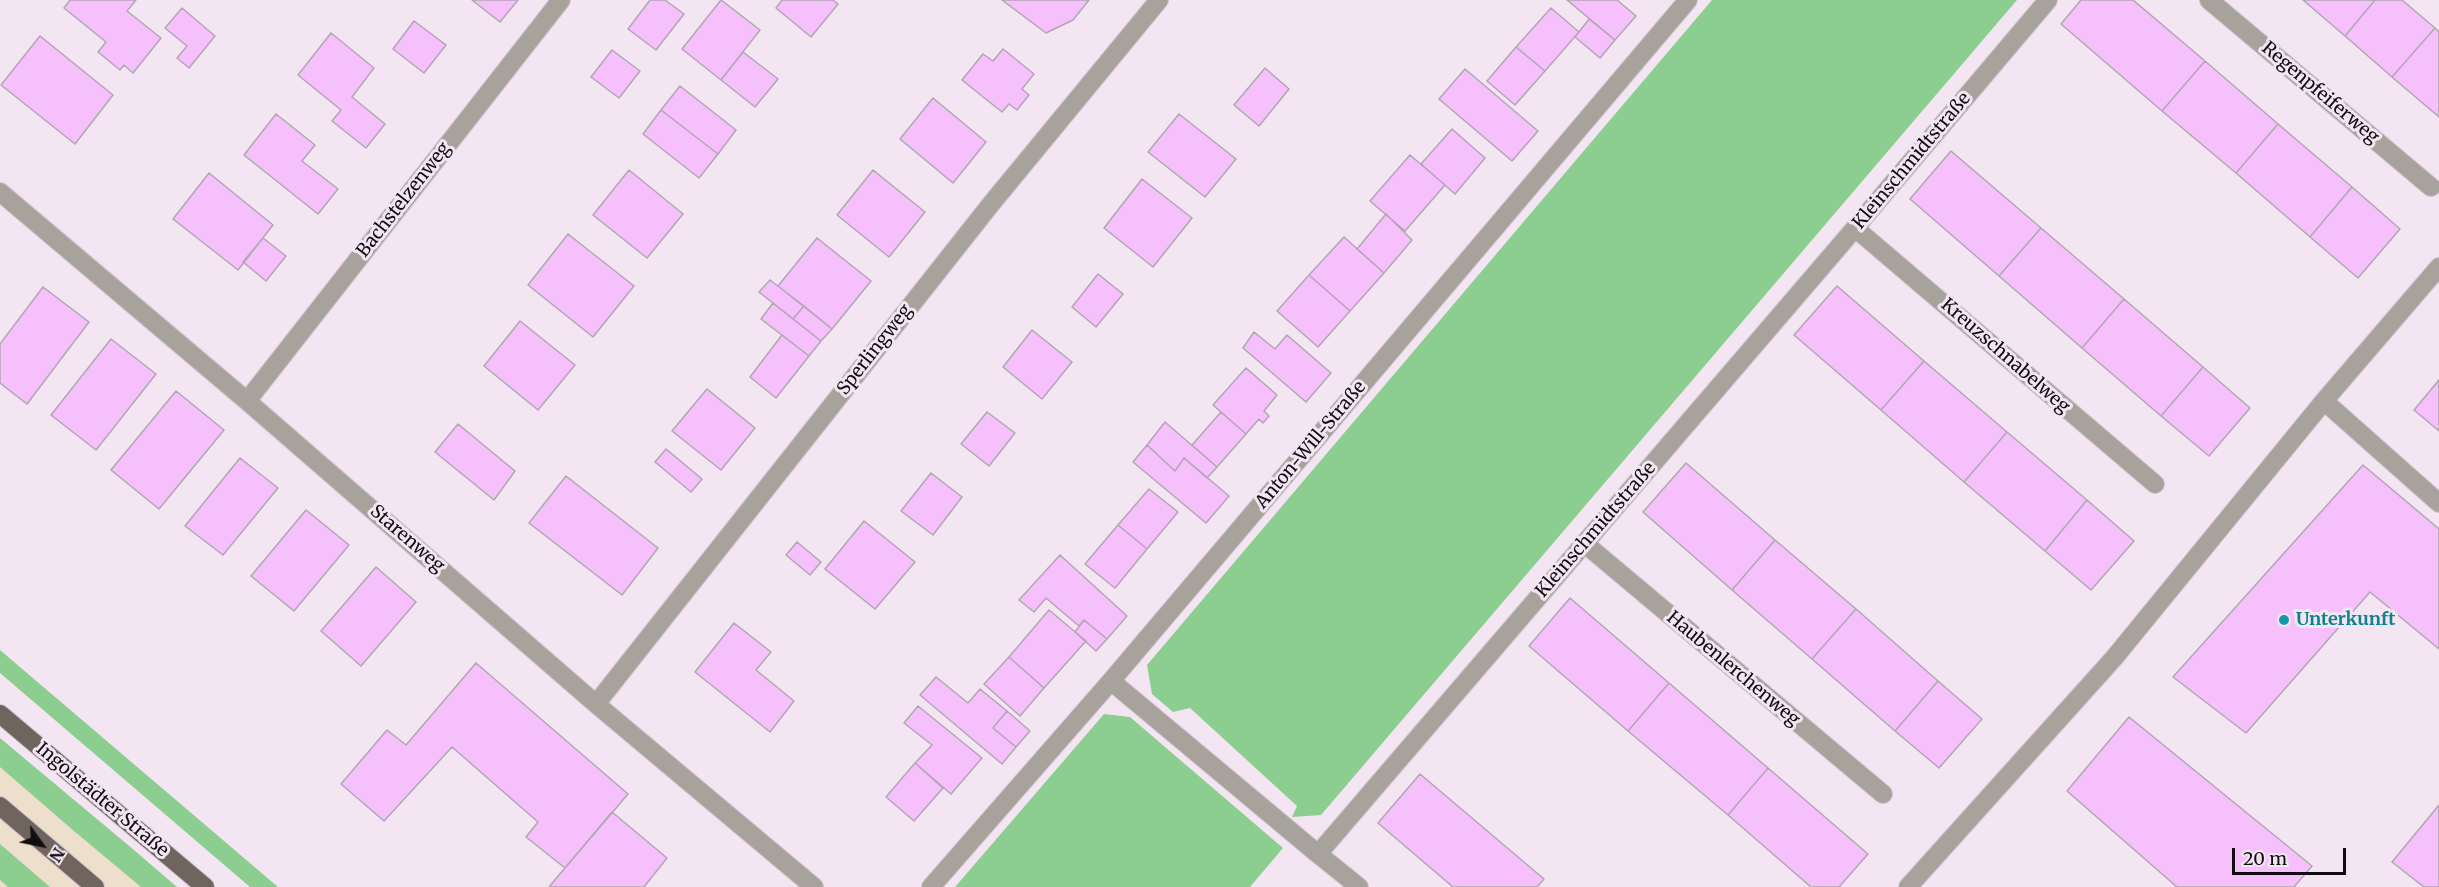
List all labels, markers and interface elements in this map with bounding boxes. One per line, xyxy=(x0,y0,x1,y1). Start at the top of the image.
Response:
street label: Regenpfeiferweg xyxy=(2257,38,2383,148)
street label: Kleinschmidtstraße xyxy=(1848,88,1976,234)
street label: Bachstelzenweg xyxy=(353,138,455,262)
street label: Kreuzschnabelweg xyxy=(1936,294,2074,418)
street label: Sperlingweg xyxy=(833,300,917,400)
street label: Anton-Will-Straße xyxy=(1251,377,1371,513)
street label: Kleinschmidtstraße xyxy=(1531,458,1661,602)
street label: Starenweg xyxy=(365,501,449,577)
street label: Haubenlerchenweg xyxy=(1662,607,1804,731)
place label: Unterkunft xyxy=(2296,609,2395,631)
marker: Unterkunft xyxy=(2277,613,2291,627)
street label: Ingolstädter Straße xyxy=(31,738,173,862)
north arrow xyxy=(12,815,72,875)
scale bar xyxy=(2235,836,2349,874)
text: N xyxy=(45,844,69,866)
text: 20 m xyxy=(2243,847,2287,870)

